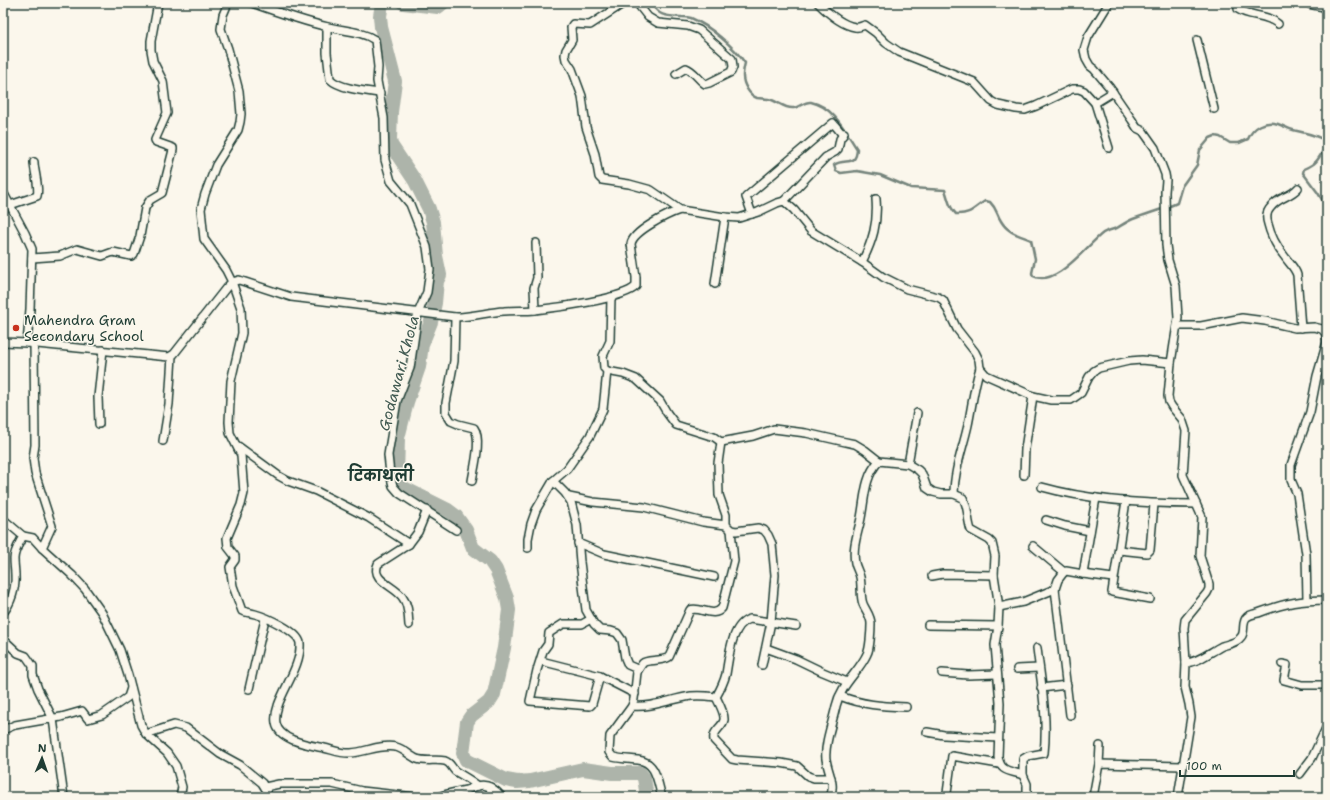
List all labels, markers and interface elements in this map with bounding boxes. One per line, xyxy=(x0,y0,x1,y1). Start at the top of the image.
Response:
place label: Mahendra Gram Secondary School xyxy=(24,311,144,345)
water label: Godawari Khola xyxy=(374,313,424,433)
marker: Mahendra Gram Secondary School xyxy=(11,323,21,333)
district label: टिकाथली xyxy=(346,463,415,486)
north arrow xyxy=(22,738,62,778)
text: N xyxy=(38,741,47,756)
scale bar xyxy=(1180,752,1294,778)
text: 100 m xyxy=(1186,758,1222,774)

